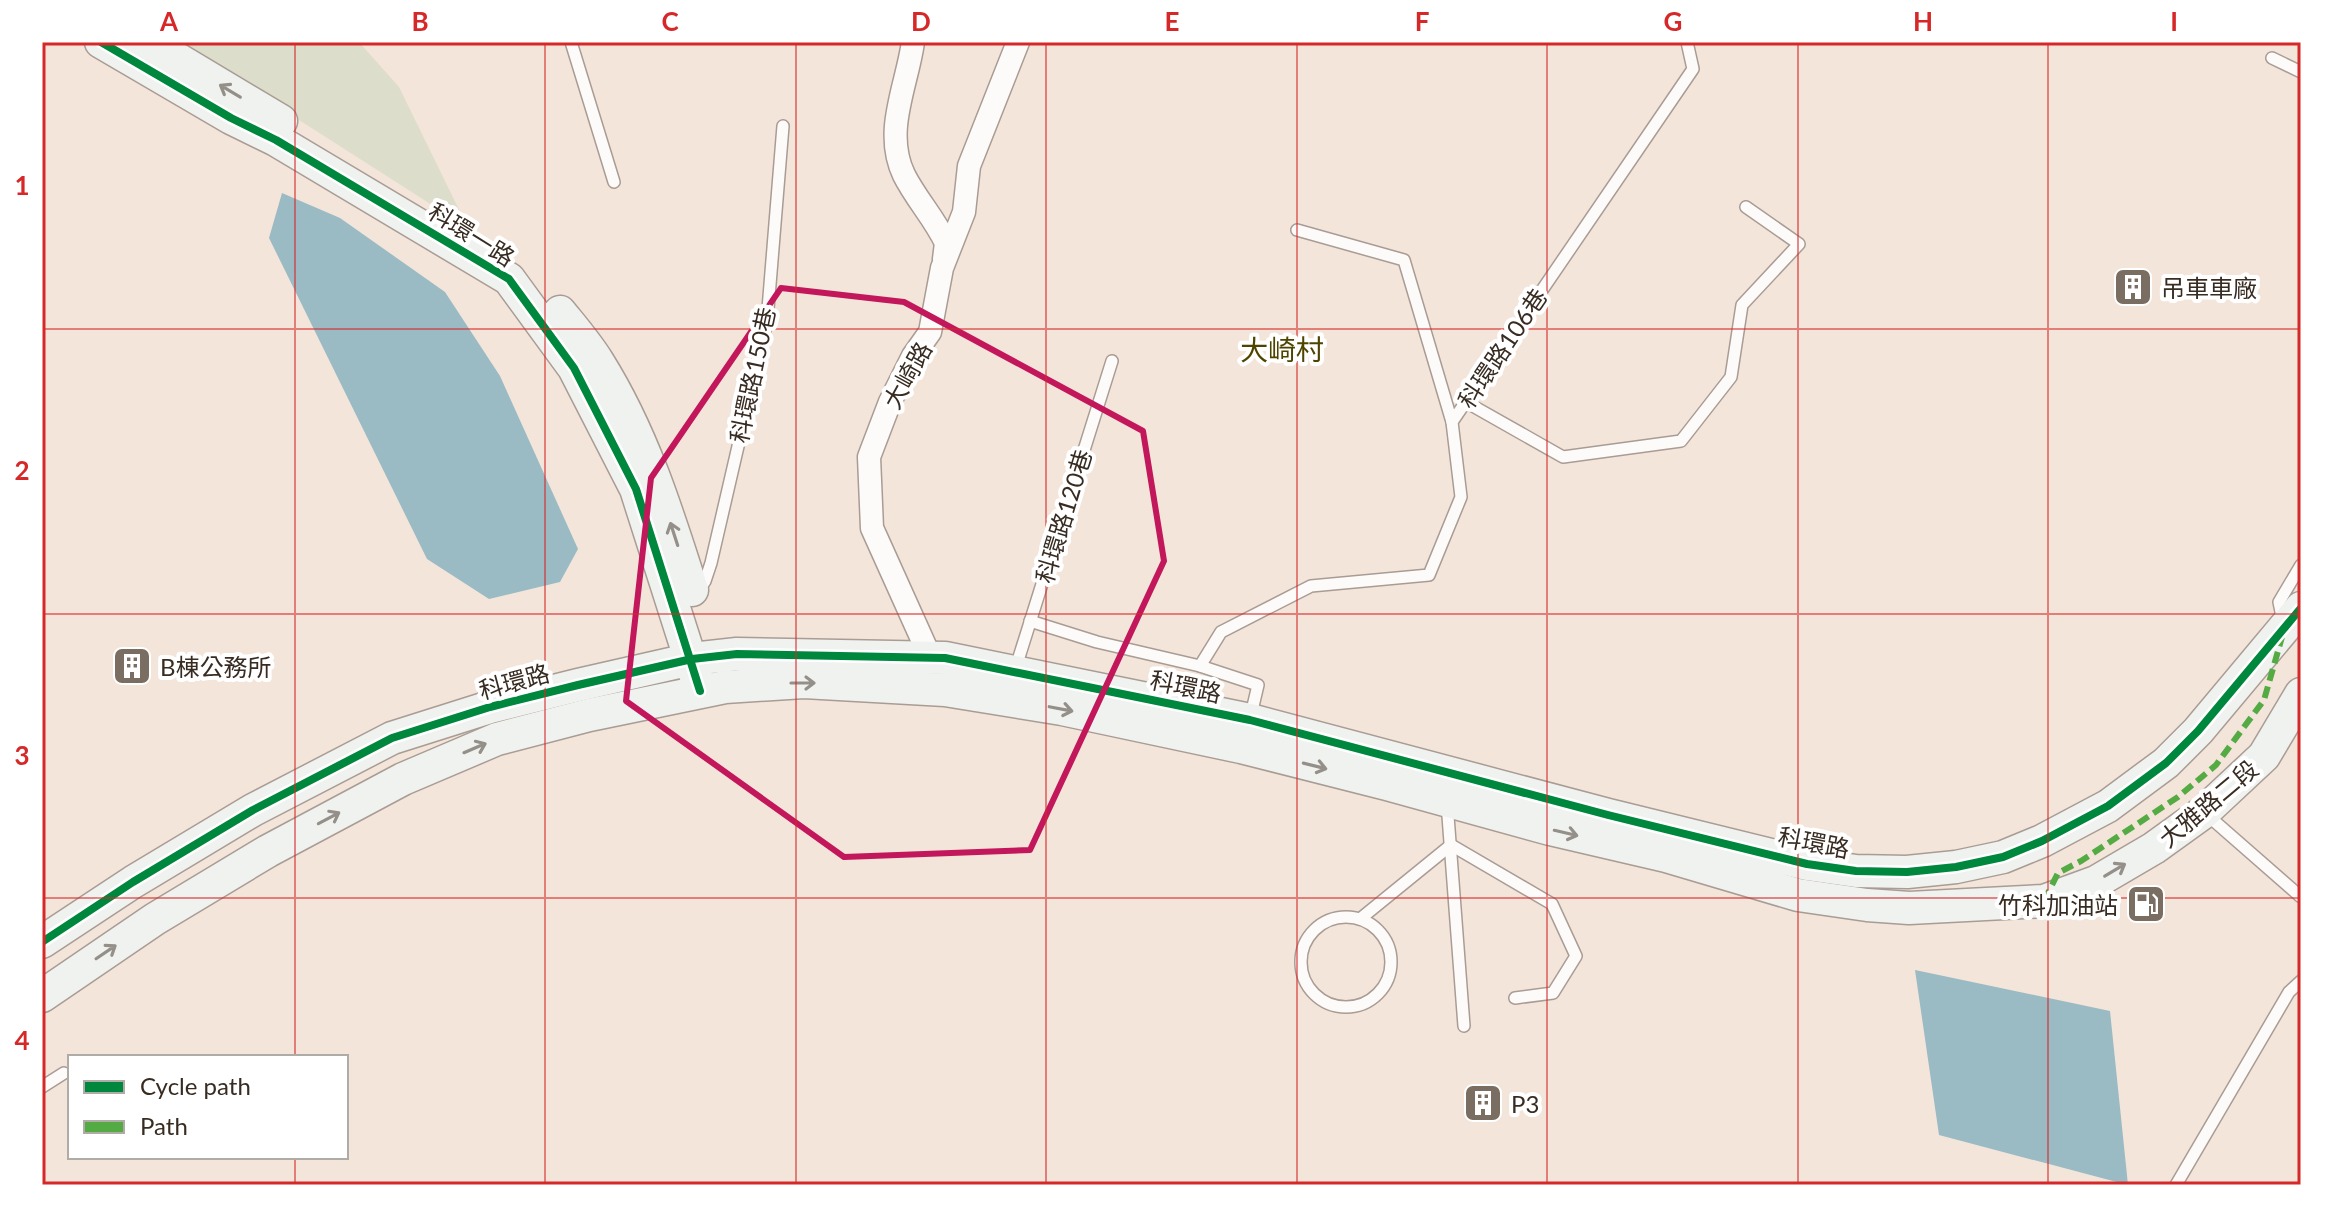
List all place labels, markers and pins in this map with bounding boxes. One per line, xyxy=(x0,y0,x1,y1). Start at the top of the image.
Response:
building icon: 吊車車廠 xyxy=(2112,266,2154,308)
place label: 吊車車廠 xyxy=(2161,273,2257,302)
building icon: B棟公務所 xyxy=(111,645,153,687)
place label: B棟公務所 xyxy=(160,652,272,681)
fuel station icon: 竹科加油站 xyxy=(2125,883,2167,925)
place label: 竹科加油站 xyxy=(1998,890,2118,919)
building icon: P3 xyxy=(1462,1082,1504,1124)
place label: P3 xyxy=(1511,1089,1539,1118)

